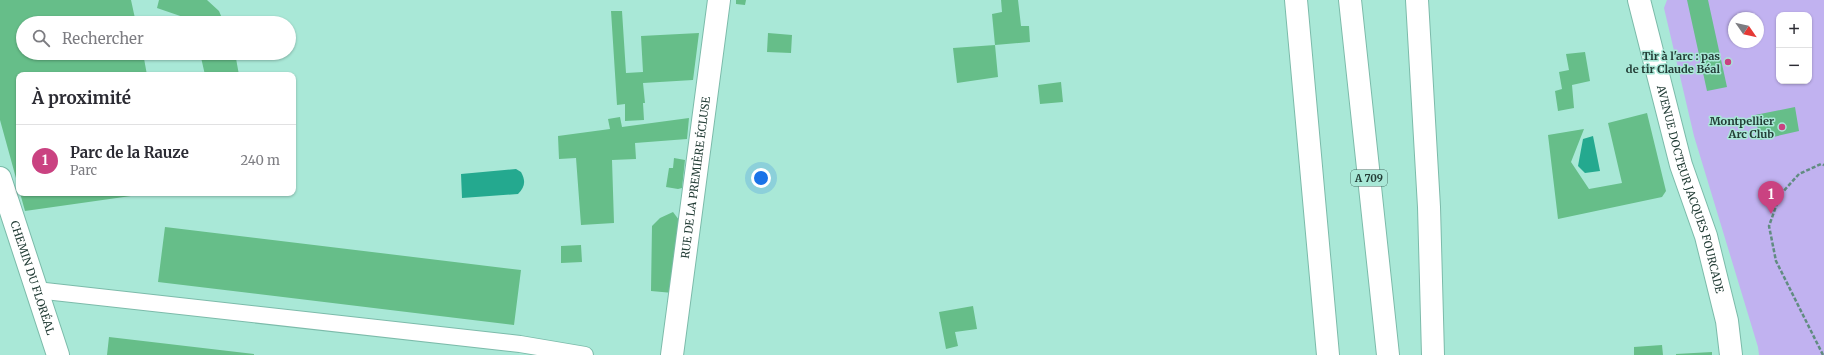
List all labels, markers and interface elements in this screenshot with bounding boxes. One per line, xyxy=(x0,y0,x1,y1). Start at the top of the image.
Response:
north arrow xyxy=(1728,12,1764,48)
map controls xyxy=(1776,12,1812,84)
button: + xyxy=(1776,12,1812,48)
search box xyxy=(16,16,296,60)
icon: search xyxy=(30,27,52,49)
text: Rechercher xyxy=(62,29,144,48)
button: − xyxy=(1776,48,1812,84)
place label: Tir à l'arc : pas de tir Claude Béal xyxy=(1626,49,1720,76)
marker: Tir à l'arc : pas de tir Claude Béal xyxy=(1723,57,1733,67)
street label: AVENUE DOCTEUR JACQUES FOURCADE xyxy=(1654,83,1727,295)
text: À proximité xyxy=(32,87,131,109)
street label: RUE DE LA PREMIÈRE ÉCLUSE xyxy=(678,96,713,259)
place label: Montpellier Arc Club xyxy=(1709,114,1774,141)
marker: Montpellier Arc Club xyxy=(1777,122,1787,132)
text: Parc de la Rauze xyxy=(70,143,189,162)
text: 1 xyxy=(42,152,48,169)
text: 240 m xyxy=(240,152,280,169)
text: Parc xyxy=(70,162,97,179)
your location xyxy=(751,168,771,188)
road number: A 709 xyxy=(1351,170,1387,186)
pin: 1 xyxy=(1758,181,1784,214)
street label: CHEMIN DU FLORÉAL xyxy=(7,219,58,337)

